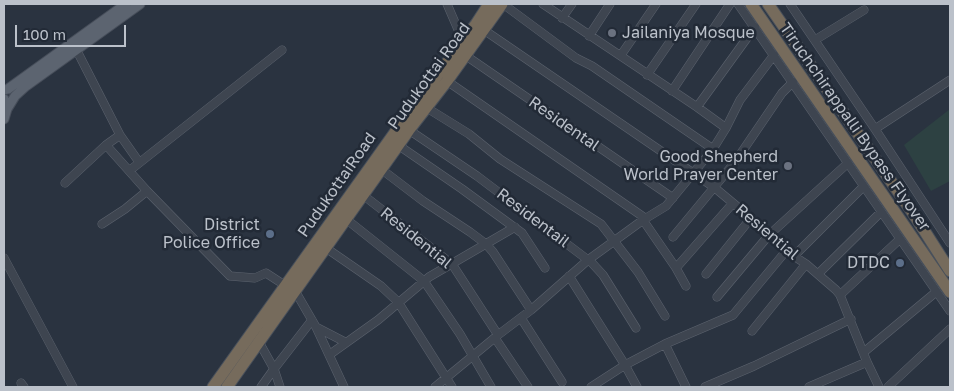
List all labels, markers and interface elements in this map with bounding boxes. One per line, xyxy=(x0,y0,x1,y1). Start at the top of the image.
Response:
scale bar xyxy=(18,15,129,47)
street label: Pudukottai Road xyxy=(384,19,474,133)
street label: Tiruchchirappalli Bypass Flyover xyxy=(776,19,934,235)
place label: Jailaniya Mosque xyxy=(622,23,755,43)
text: 100 m xyxy=(23,25,66,43)
marker: Jailaniya Mosque xyxy=(606,27,618,39)
street label: Residental xyxy=(525,93,603,155)
street label: PudukottaiRoad xyxy=(294,129,380,241)
place label: Good Shepherd World Prayer Center xyxy=(623,147,778,185)
marker: Good Shepherd World Prayer Center xyxy=(782,160,794,172)
street label: Residentail xyxy=(493,184,573,252)
street label: Resiential xyxy=(731,200,803,264)
street label: Residential xyxy=(376,203,456,273)
place label: District Police Office xyxy=(163,215,260,253)
marker: District Police Office xyxy=(264,228,276,240)
place label: DTDC xyxy=(847,253,890,273)
marker: DTDC xyxy=(894,257,906,269)

